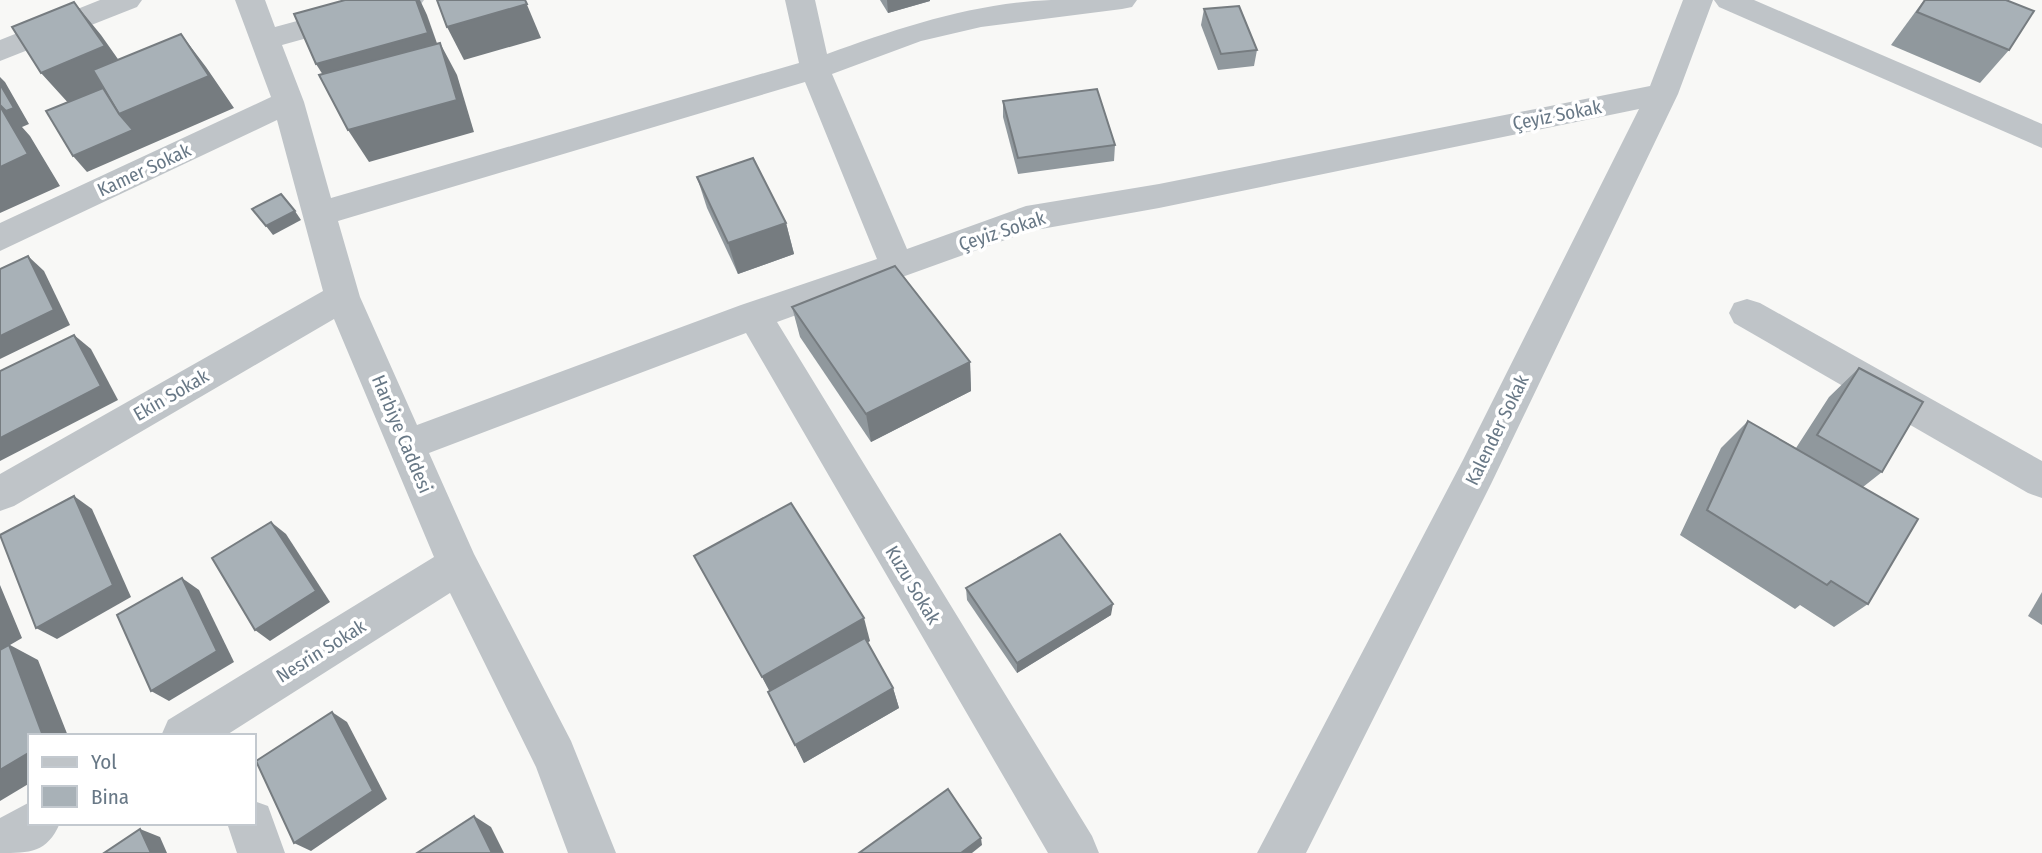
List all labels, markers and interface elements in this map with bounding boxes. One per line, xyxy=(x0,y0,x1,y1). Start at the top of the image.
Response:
street label: Çeyiz Sokak xyxy=(1511,95,1603,135)
street label: Kamer Sokak xyxy=(94,138,195,202)
street label: Çeyiz Sokak xyxy=(956,206,1048,256)
street label: Ekin Sokak xyxy=(129,364,213,426)
street label: Kalender Sokak xyxy=(1460,371,1534,489)
street label: Harbiye Caddesi xyxy=(367,372,437,496)
street label: Kuzu Sokak xyxy=(881,541,946,629)
street label: Nesrin Sokak xyxy=(272,614,370,688)
legend xyxy=(28,734,256,825)
text: Yol xyxy=(91,749,117,775)
text: Bina xyxy=(91,784,129,810)

